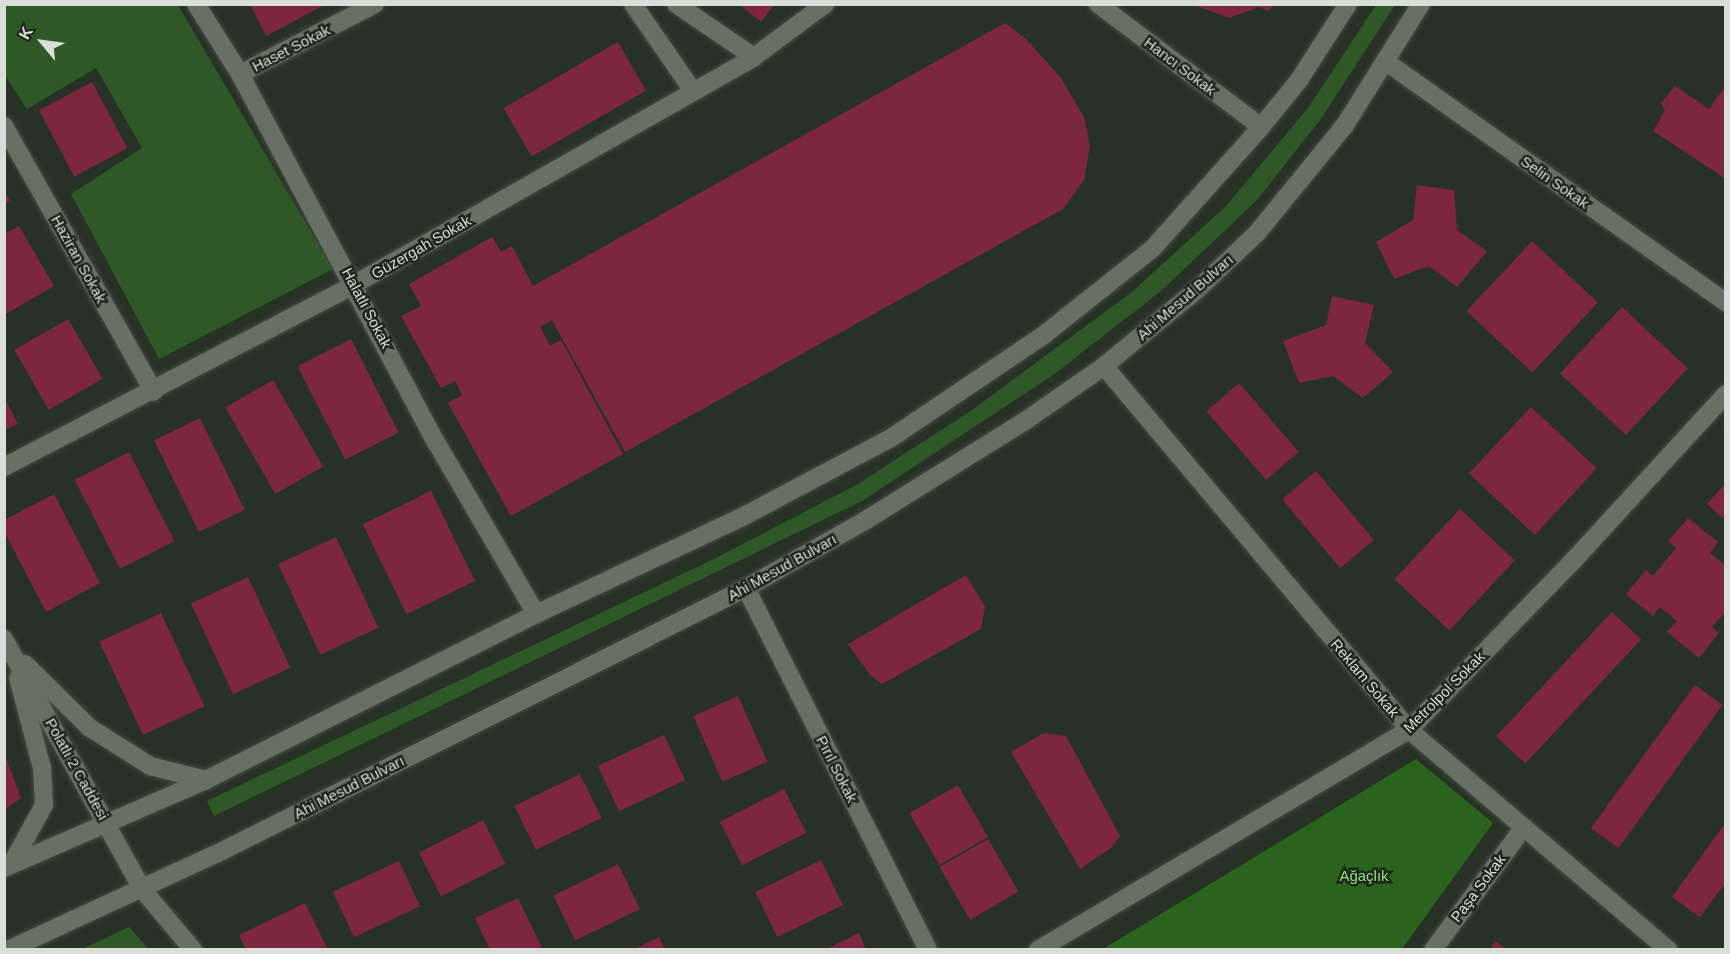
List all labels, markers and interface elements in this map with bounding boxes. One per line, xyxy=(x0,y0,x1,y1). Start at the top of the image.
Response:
north arrow xyxy=(12,12,72,72)
street label: Haset Sokak xyxy=(249,21,333,75)
text: K xyxy=(16,24,36,42)
street label: Hancı Sokak xyxy=(1141,33,1219,99)
street label: Selin Sokak xyxy=(1517,152,1593,212)
street label: Güzergah Sokak xyxy=(368,211,474,283)
street label: Haziran Sokak xyxy=(47,212,111,306)
street label: Ahi Mesud Bulvarı xyxy=(1133,250,1237,344)
street label: Halatlı Sokak xyxy=(338,265,396,351)
street label: Ahi Mesud Bulvarı xyxy=(724,530,840,604)
street label: Reklam Sokak xyxy=(1327,635,1403,721)
street label: Metrolpol Sokak xyxy=(1400,648,1488,736)
street label: Polatlı 2 Caddesi xyxy=(42,715,112,823)
street label: Pırıl Sokak xyxy=(813,733,861,805)
street label: Ahi Mesud Bulvarı xyxy=(291,751,407,823)
street label: Paşa Sokak xyxy=(1447,851,1509,925)
park label: Ağaçlık xyxy=(1339,867,1389,885)

